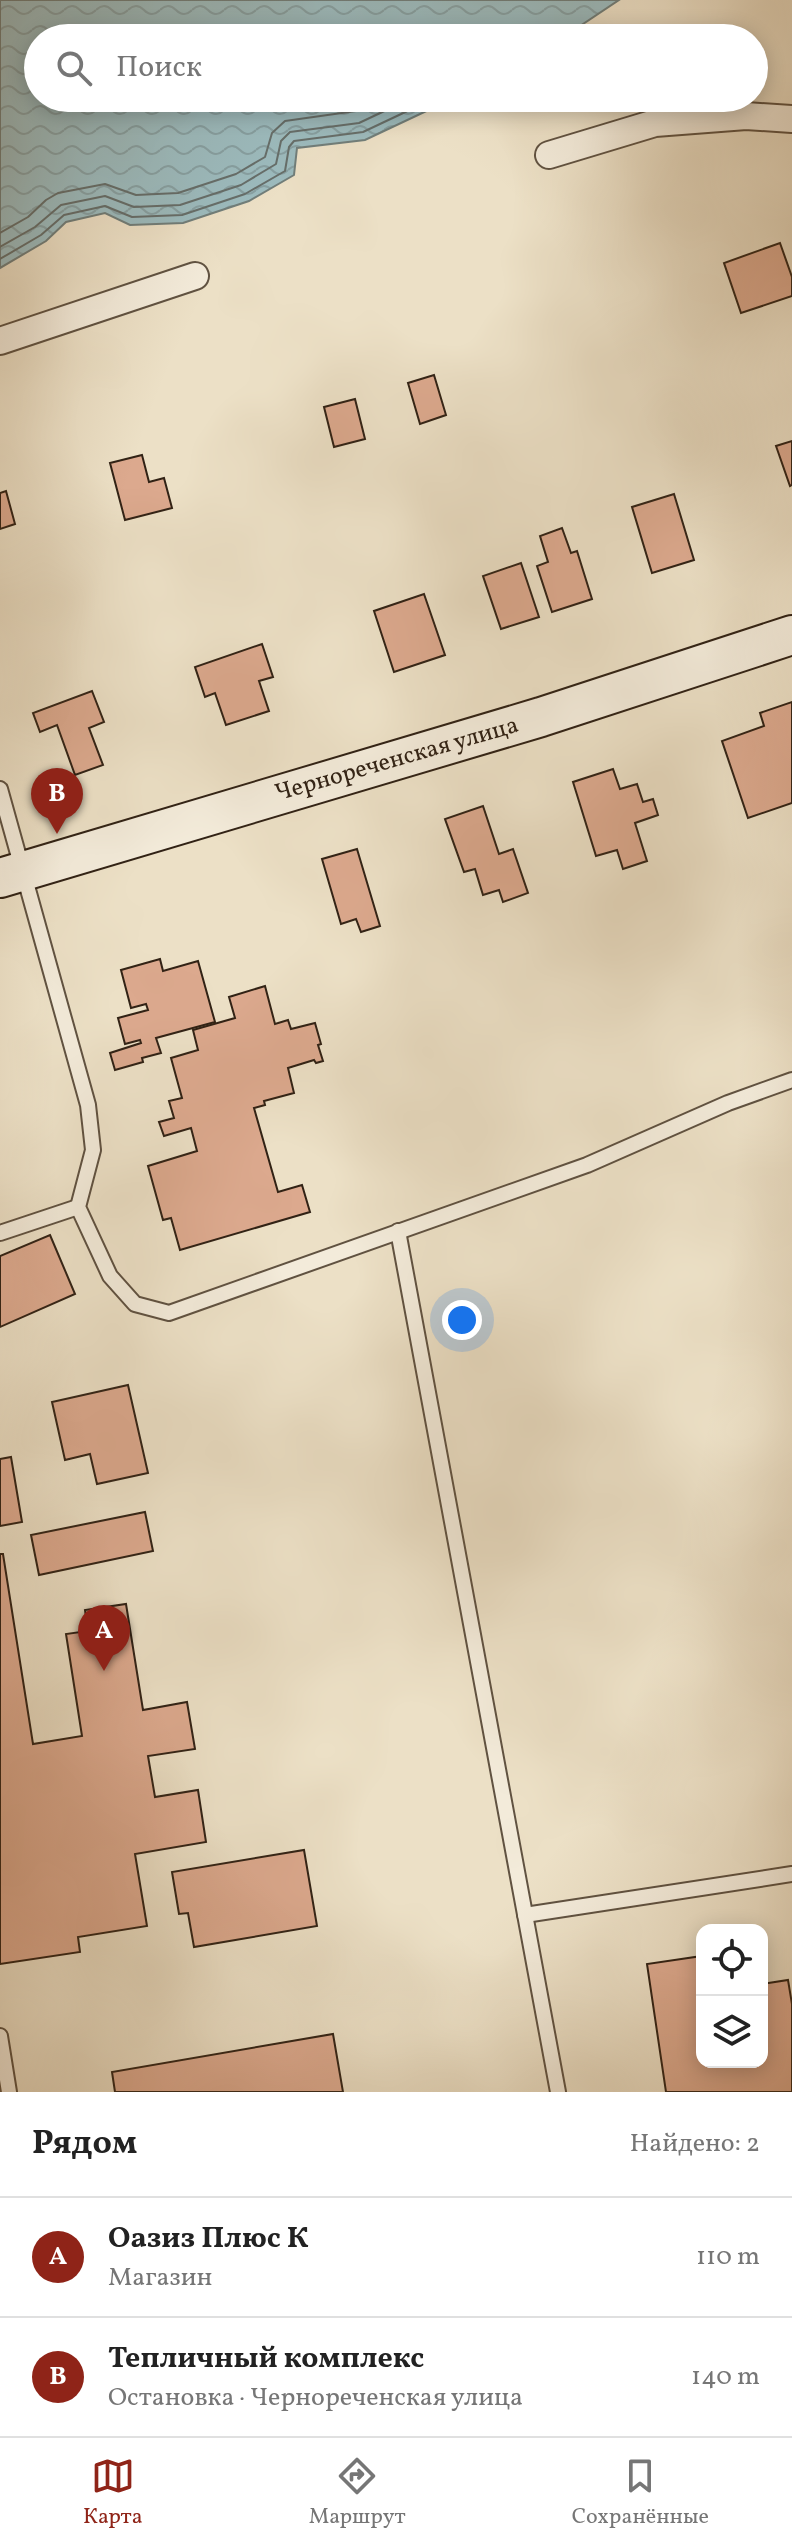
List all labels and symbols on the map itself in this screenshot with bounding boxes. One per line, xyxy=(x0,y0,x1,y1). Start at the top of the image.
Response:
street label: Чернореченская улица xyxy=(271,709,523,811)
pin: B xyxy=(31,768,83,834)
your location xyxy=(442,1300,482,1340)
pin: A xyxy=(78,1605,130,1671)

